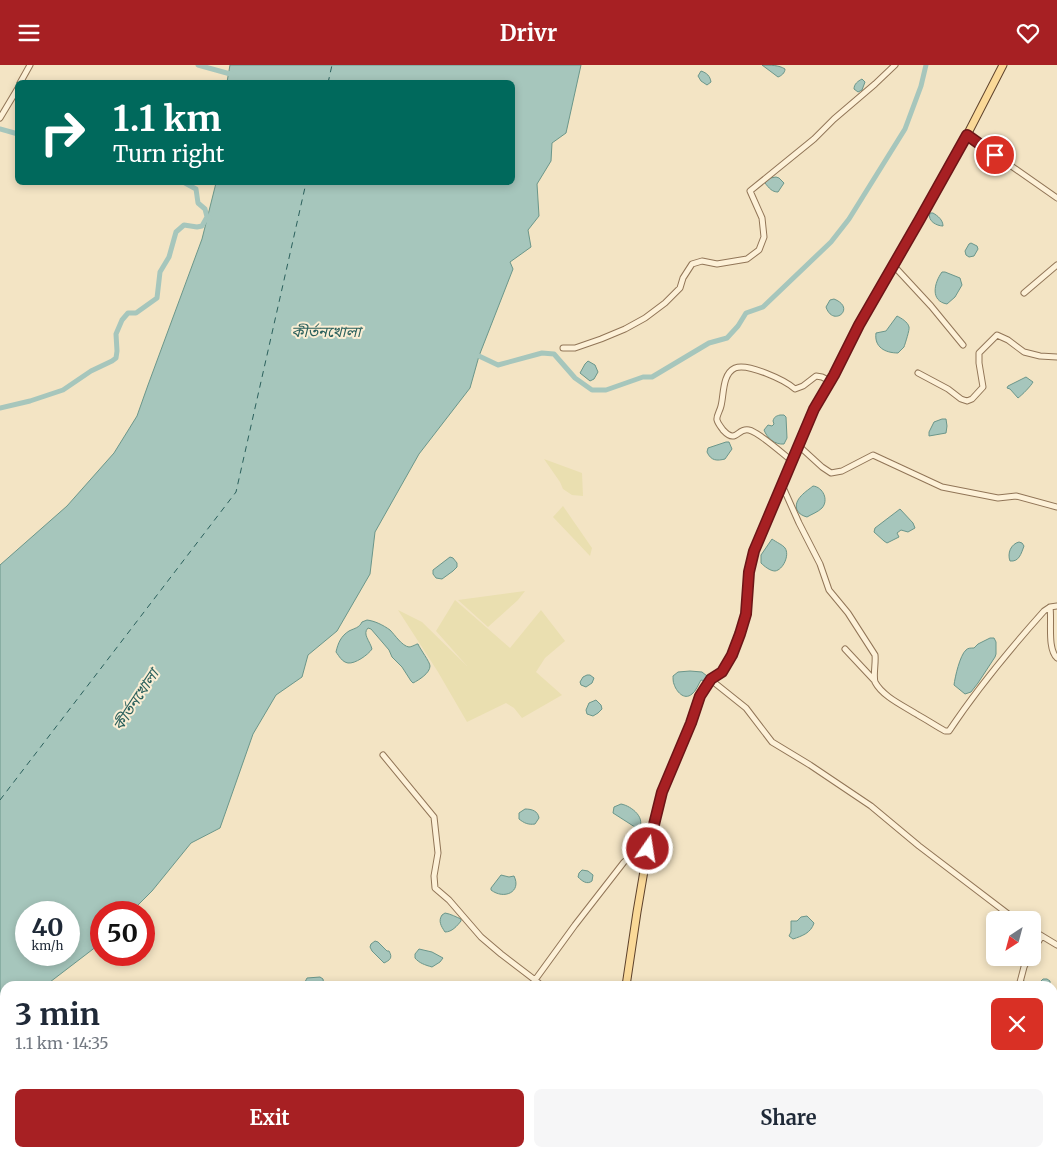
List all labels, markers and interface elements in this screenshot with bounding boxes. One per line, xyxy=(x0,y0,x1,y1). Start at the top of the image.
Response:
icon: menu xyxy=(15,19,43,47)
text: Drivr xyxy=(500,19,557,47)
icon: heart xyxy=(1014,19,1042,47)
text: 1.1 km xyxy=(113,97,222,141)
icon: right xyxy=(30,100,95,165)
pin xyxy=(974,134,1016,176)
text: Turn right xyxy=(113,140,224,168)
icon: arrive xyxy=(981,141,1009,169)
water label: কীর্তনখোলা xyxy=(291,322,364,341)
water label: কীর্তনখোলা xyxy=(109,663,164,734)
position arrow xyxy=(621,822,673,874)
speed limit sign: 50 xyxy=(90,901,155,966)
text: 40 xyxy=(31,911,64,943)
north arrow xyxy=(986,911,1041,966)
map controls xyxy=(986,911,1041,966)
text: km/h xyxy=(32,938,63,953)
text: 3 min xyxy=(15,995,100,1033)
button: close xyxy=(991,998,1043,1050)
text: 1.1 km · 14:35 xyxy=(15,1033,109,1053)
button: Exit xyxy=(15,1089,524,1147)
button: Share xyxy=(534,1089,1043,1147)

